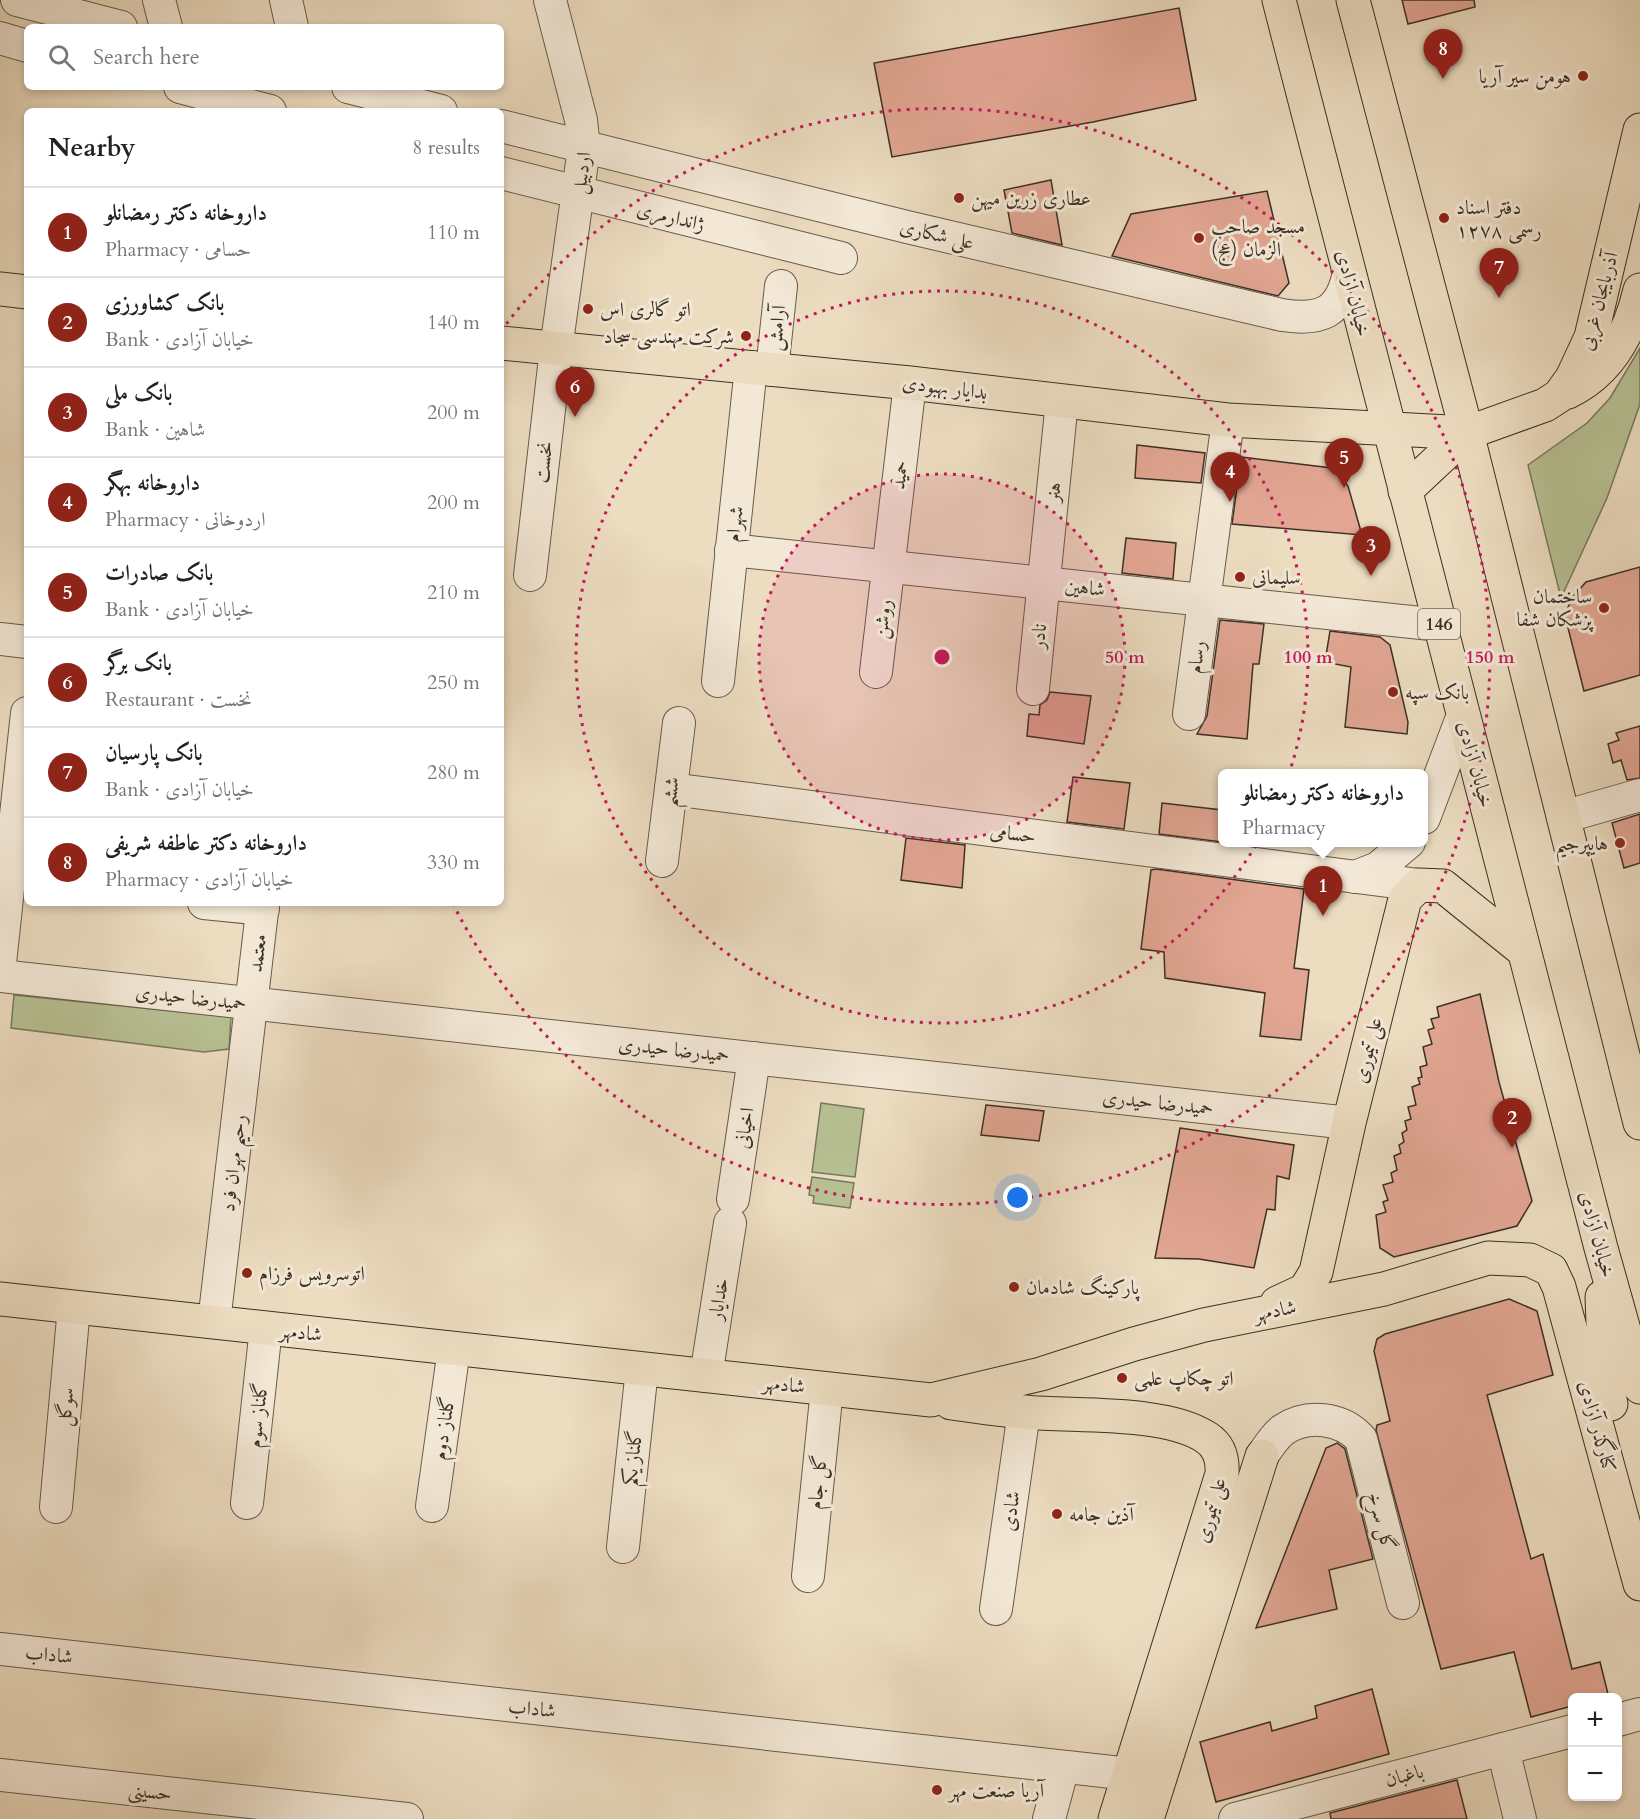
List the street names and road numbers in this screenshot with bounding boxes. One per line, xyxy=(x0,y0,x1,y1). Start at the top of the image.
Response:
street label: اردبیل xyxy=(566,150,598,196)
street label: ژاندارمری xyxy=(634,195,708,238)
street label: علی شکاری xyxy=(897,213,977,257)
street label: آذربایجان غربی xyxy=(1572,246,1626,354)
street label: خیابان آزادی xyxy=(1330,247,1377,339)
street label: آرامش xyxy=(761,301,793,352)
street label: بدایار بهبودی xyxy=(901,369,989,406)
street label: نخست xyxy=(528,440,559,484)
street label: حمید xyxy=(884,459,915,491)
street label: هنر xyxy=(1039,481,1068,505)
street label: شهرام xyxy=(719,505,754,544)
street label: شاهین xyxy=(1064,572,1106,603)
street label: روشن xyxy=(867,598,898,640)
road number: 146 xyxy=(1418,609,1460,639)
street label: نادر xyxy=(1024,622,1053,652)
street label: رسام xyxy=(1181,639,1216,676)
street label: خیابان آزادی xyxy=(1451,718,1500,810)
street label: ششم xyxy=(655,775,692,809)
street label: حسامی xyxy=(988,817,1038,850)
street label: معتمد xyxy=(242,932,273,974)
street label: حمیدرضا حیدری xyxy=(134,978,248,1017)
street label: علی تیموری xyxy=(1346,1014,1390,1086)
street label: حمیدرضا حیدری xyxy=(617,1030,731,1069)
street label: حمیدرضا حیدری xyxy=(1101,1083,1215,1122)
street label: اخیانی xyxy=(728,1106,761,1151)
street label: رحیم مهران فرد xyxy=(214,1113,259,1214)
street label: خیابان آزادی xyxy=(1573,1188,1622,1280)
street label: خدایار xyxy=(702,1276,735,1324)
street label: شادمهر xyxy=(1250,1293,1298,1328)
street label: شادمهر xyxy=(276,1317,323,1348)
street label: شادمهر xyxy=(759,1369,806,1400)
street label: کنارگذر آزادی xyxy=(1572,1377,1624,1475)
street label: گلناز سوم xyxy=(241,1381,278,1450)
street label: سوگل xyxy=(50,1386,81,1428)
street label: گلناز دوم xyxy=(426,1394,465,1462)
street label: گلناز یکم xyxy=(616,1429,654,1488)
street label: گل جام xyxy=(801,1453,838,1511)
street label: علی تیموری xyxy=(1188,1474,1234,1546)
street label: شادی xyxy=(994,1489,1027,1533)
street label: گل سرخ xyxy=(1357,1489,1402,1555)
street label: شاداب xyxy=(24,1639,74,1670)
street label: شاداب xyxy=(507,1693,557,1724)
street label: باغبان xyxy=(1382,1757,1426,1794)
street label: حسینی xyxy=(127,1776,173,1808)

